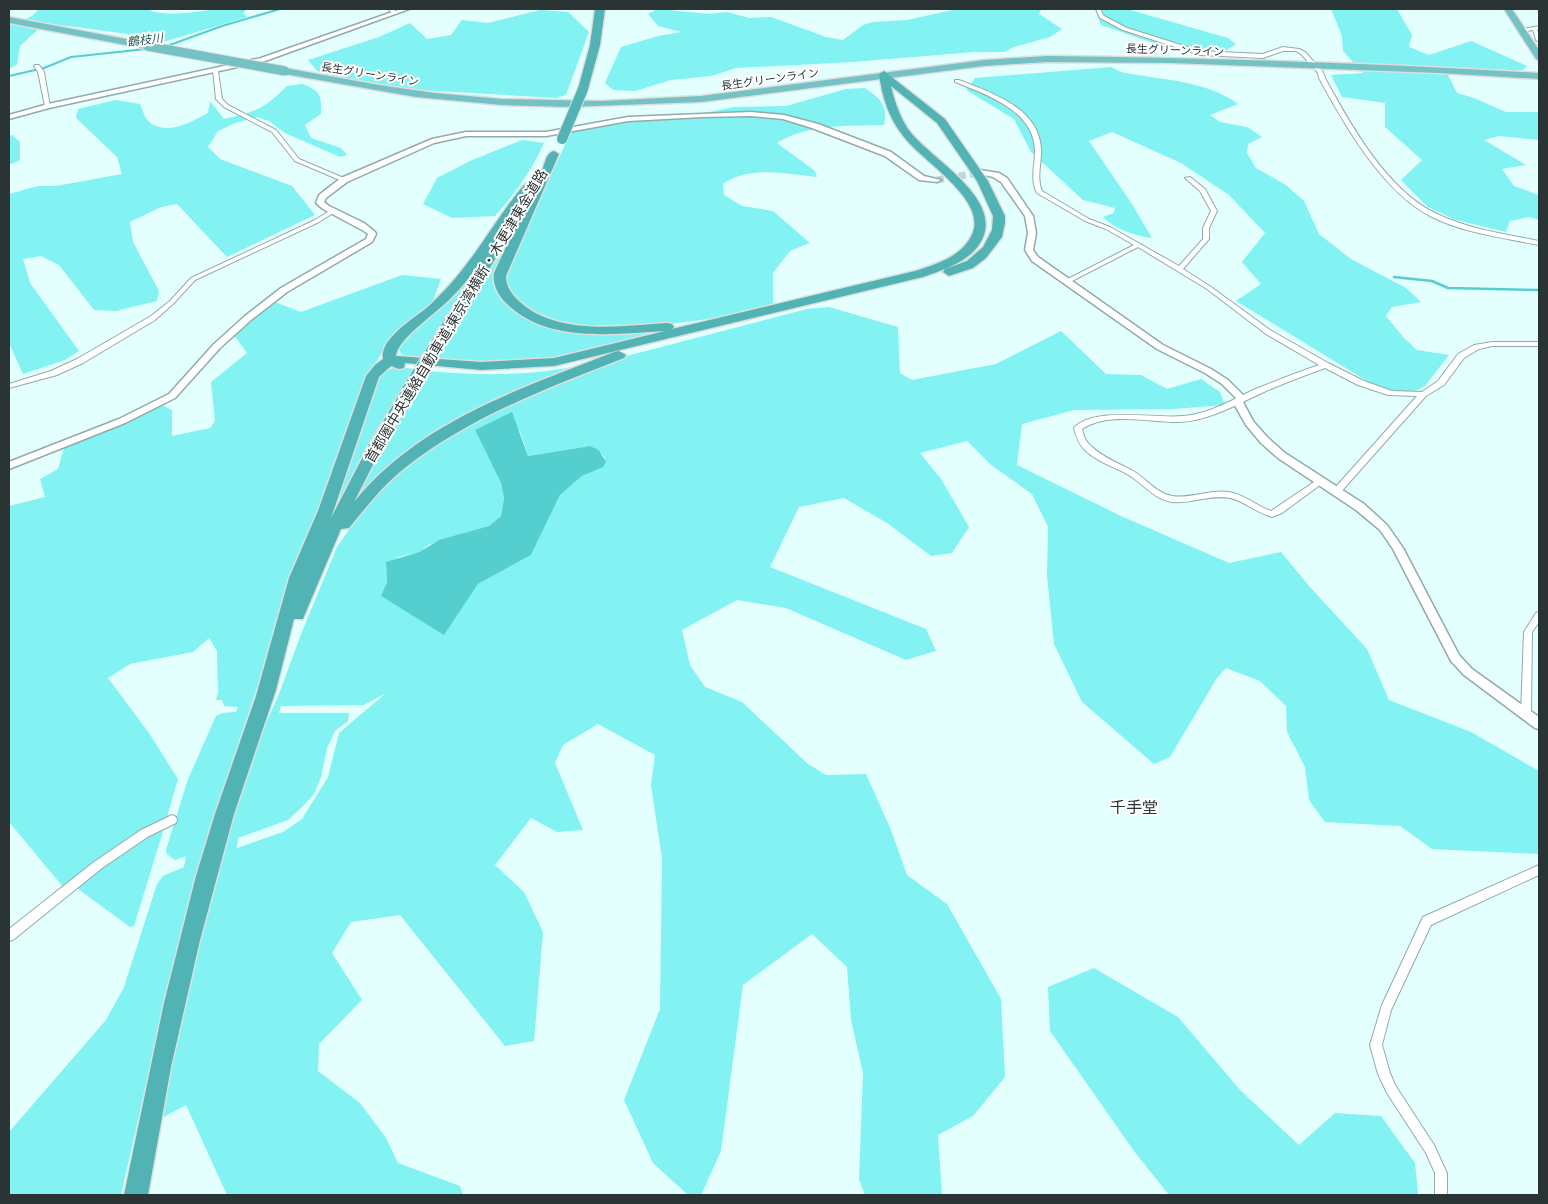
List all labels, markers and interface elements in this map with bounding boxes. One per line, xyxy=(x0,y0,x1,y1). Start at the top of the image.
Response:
water label: 鶴枝川 xyxy=(126,30,166,49)
street label: 長生グリーンライン xyxy=(1126,41,1224,59)
street label: 長生グリーンライン xyxy=(320,59,420,89)
street label: 長生グリーンライン xyxy=(720,65,820,93)
street label: 首都圏中央連絡自動車道;東京湾横断・木更津東金道路 xyxy=(361,166,551,466)
district label: 千手堂 xyxy=(1110,797,1158,817)

